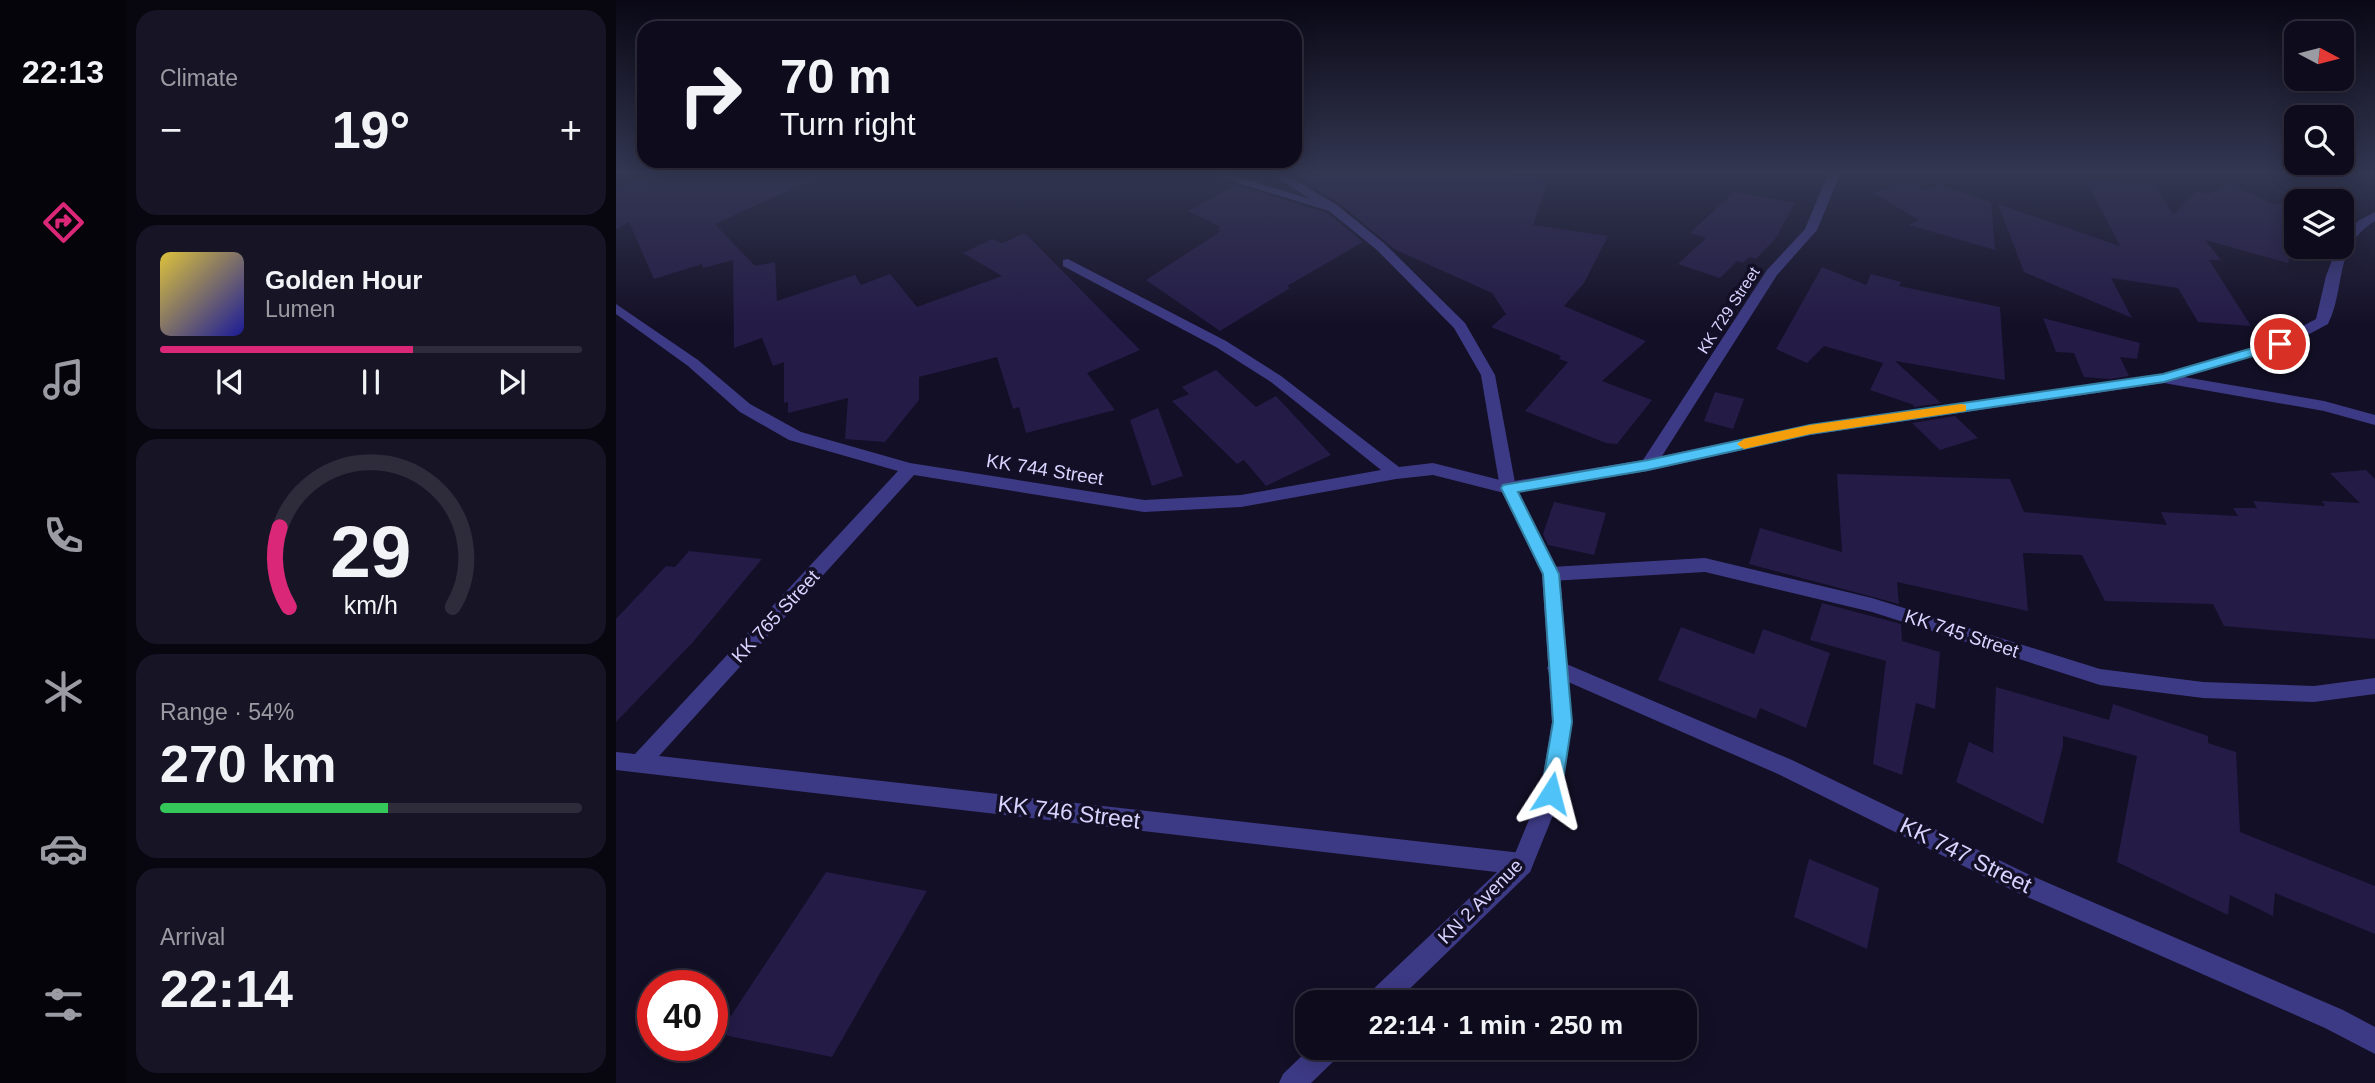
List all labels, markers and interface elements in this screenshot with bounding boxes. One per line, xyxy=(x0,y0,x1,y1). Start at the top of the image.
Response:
north arrow xyxy=(2284,21,2354,91)
map controls xyxy=(2284,21,2354,259)
icon: right xyxy=(665,49,756,140)
text: 70 m xyxy=(780,49,892,103)
text: 22:13 xyxy=(22,54,104,90)
text: Climate xyxy=(160,65,238,91)
text: 19° xyxy=(332,101,410,159)
button: search xyxy=(2284,105,2354,175)
text: Turn right xyxy=(780,106,916,142)
text: − xyxy=(160,109,182,151)
text: + xyxy=(560,109,582,151)
button: layers xyxy=(2284,189,2354,259)
icon: directions xyxy=(39,198,88,247)
street label: KK 729 Street xyxy=(1694,263,1763,357)
text: Golden Hour xyxy=(265,265,422,295)
text: Lumen xyxy=(265,296,335,322)
pin xyxy=(2250,314,2310,374)
icon: arrive xyxy=(2261,325,2299,363)
icon: music xyxy=(39,355,88,404)
icon: previous xyxy=(211,363,249,401)
icon: pause xyxy=(352,363,390,401)
icon: next xyxy=(493,363,531,401)
street label: KK 744 Street xyxy=(985,450,1106,489)
icon: phone xyxy=(39,511,88,560)
text: 29 xyxy=(331,512,411,593)
street label: KK 765 Street xyxy=(727,565,824,667)
text: km/h xyxy=(344,591,398,619)
street label: KK 745 Street xyxy=(1902,605,2022,662)
icon: climate xyxy=(39,667,88,716)
text: Range · 54% xyxy=(160,699,294,725)
text: 270 km xyxy=(160,735,336,793)
position arrow xyxy=(1514,756,1588,830)
street label: KK 746 Street xyxy=(996,790,1142,834)
street label: KK 747 Street xyxy=(1896,812,2037,898)
icon: car xyxy=(39,824,88,873)
street label: KN 2 Avenue xyxy=(1434,855,1527,948)
text: Arrival xyxy=(160,924,225,950)
text: 22:14 xyxy=(160,960,293,1018)
speed limit sign: 40 xyxy=(637,970,728,1061)
icon: filters xyxy=(39,980,88,1029)
text: 22:14 · 1 min · 250 m xyxy=(1369,1010,1623,1040)

